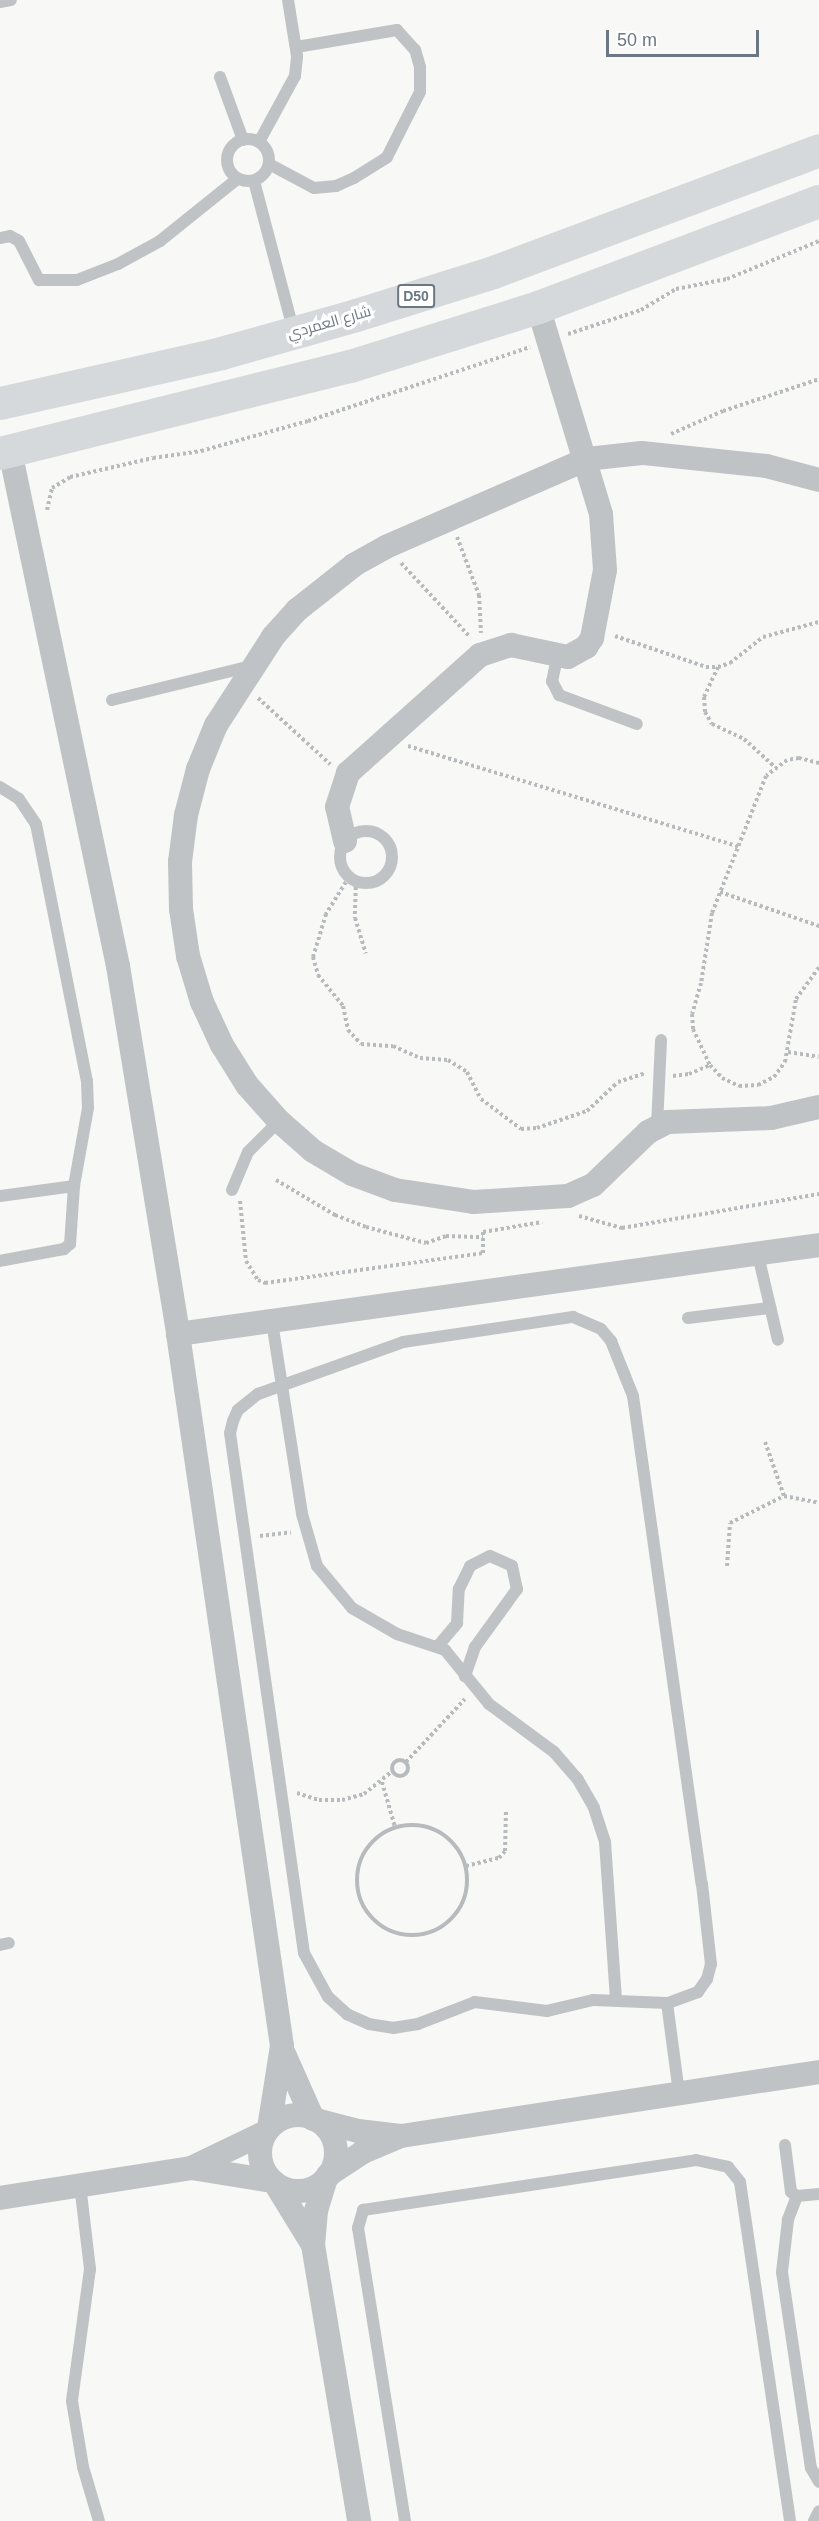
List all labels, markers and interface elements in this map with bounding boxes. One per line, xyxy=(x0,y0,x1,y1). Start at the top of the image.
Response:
scale bar xyxy=(609,18,762,56)
text: 50 m xyxy=(617,30,657,50)
road number: D50 xyxy=(396,285,436,307)
street label: شارع العمردي xyxy=(285,301,373,343)

